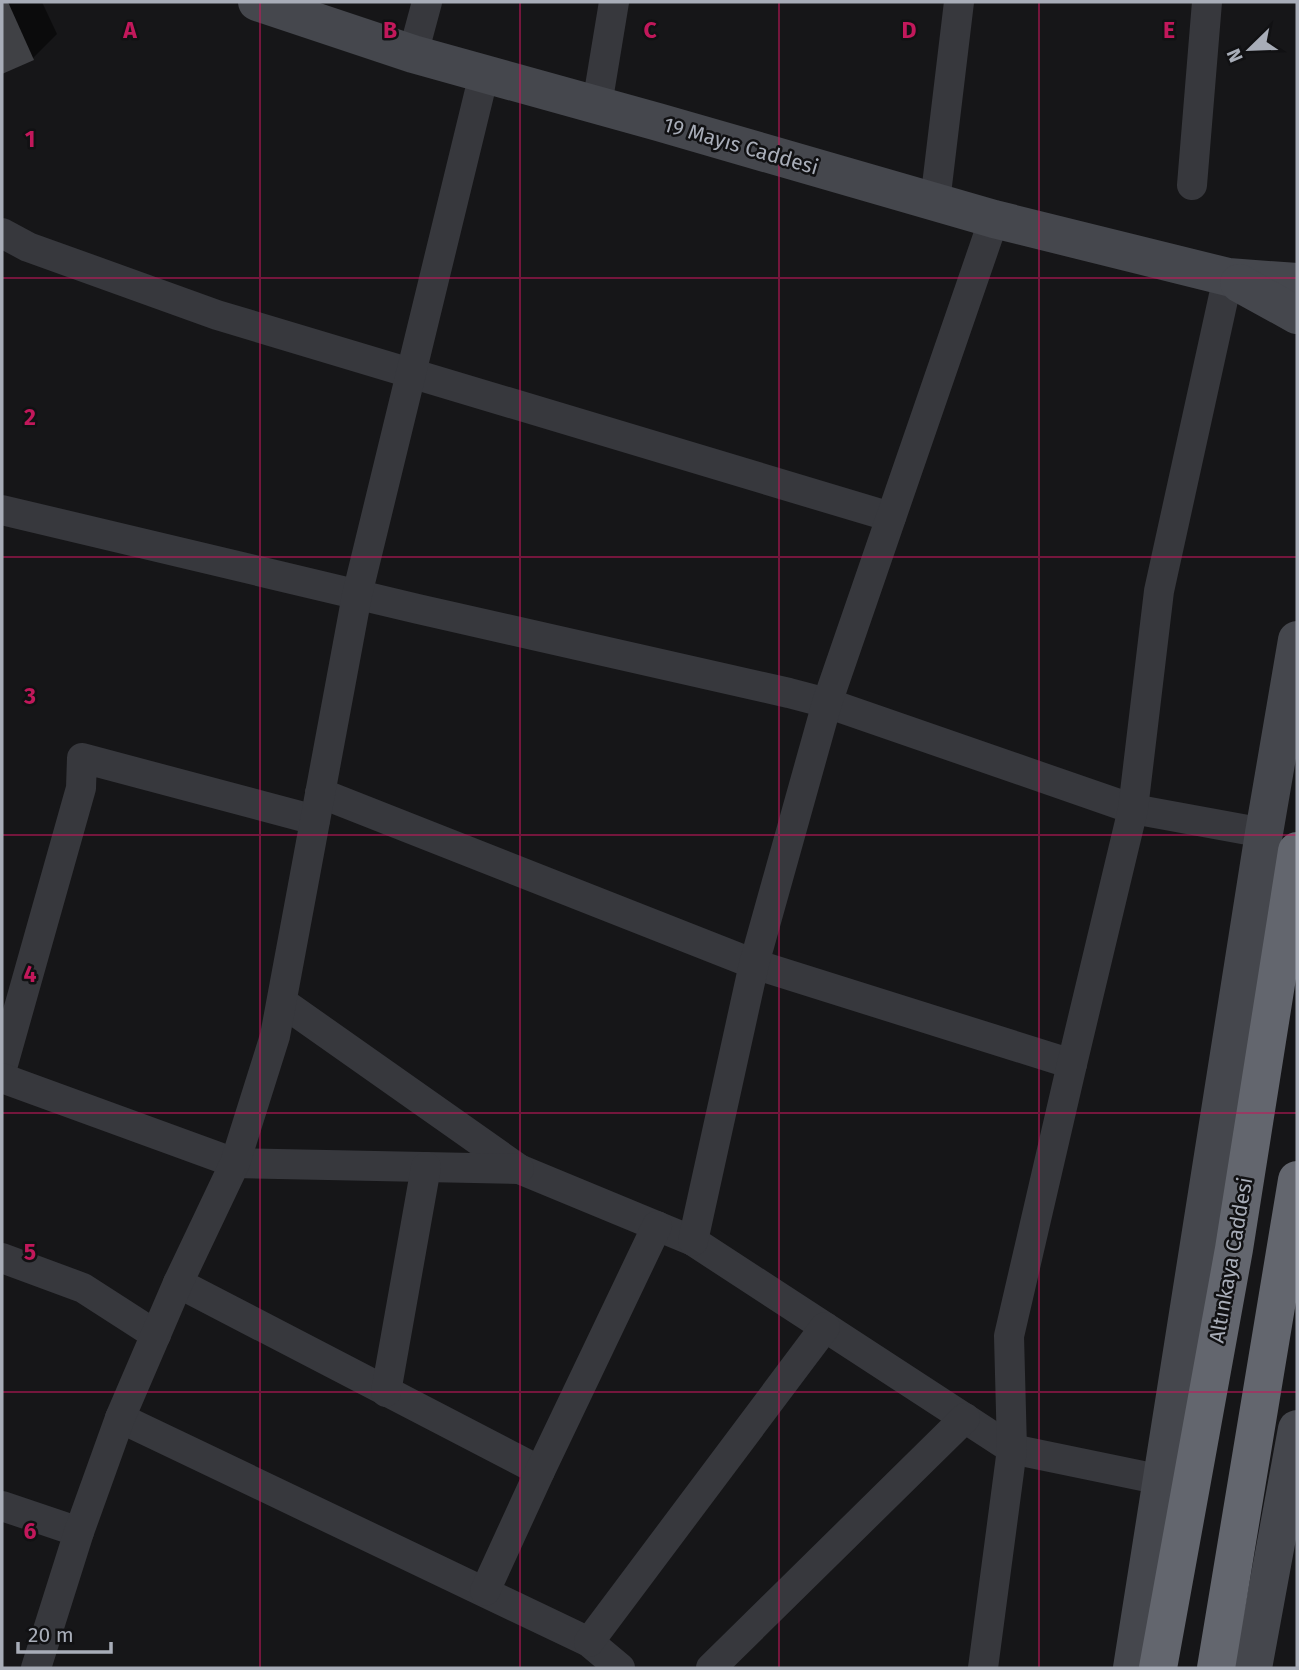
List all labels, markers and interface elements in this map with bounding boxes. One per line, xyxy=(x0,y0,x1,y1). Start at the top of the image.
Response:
north arrow xyxy=(1215,14,1285,84)
text: A xyxy=(122,16,137,44)
text: B xyxy=(383,16,397,44)
text: C xyxy=(643,16,657,44)
text: D xyxy=(902,16,917,44)
text: E xyxy=(1163,16,1175,44)
text: N xyxy=(1222,45,1248,66)
street label: 19 Mayıs Caddesi xyxy=(661,111,821,181)
text: 1 xyxy=(25,125,35,153)
text: 2 xyxy=(24,403,36,431)
text: 3 xyxy=(23,682,36,710)
text: 4 xyxy=(24,960,37,988)
street label: Altınkaya Caddesi xyxy=(1204,1175,1258,1345)
text: 5 xyxy=(24,1238,36,1266)
text: 6 xyxy=(24,1517,37,1545)
scale bar xyxy=(18,1610,110,1654)
text: 20 m xyxy=(28,1622,74,1648)

